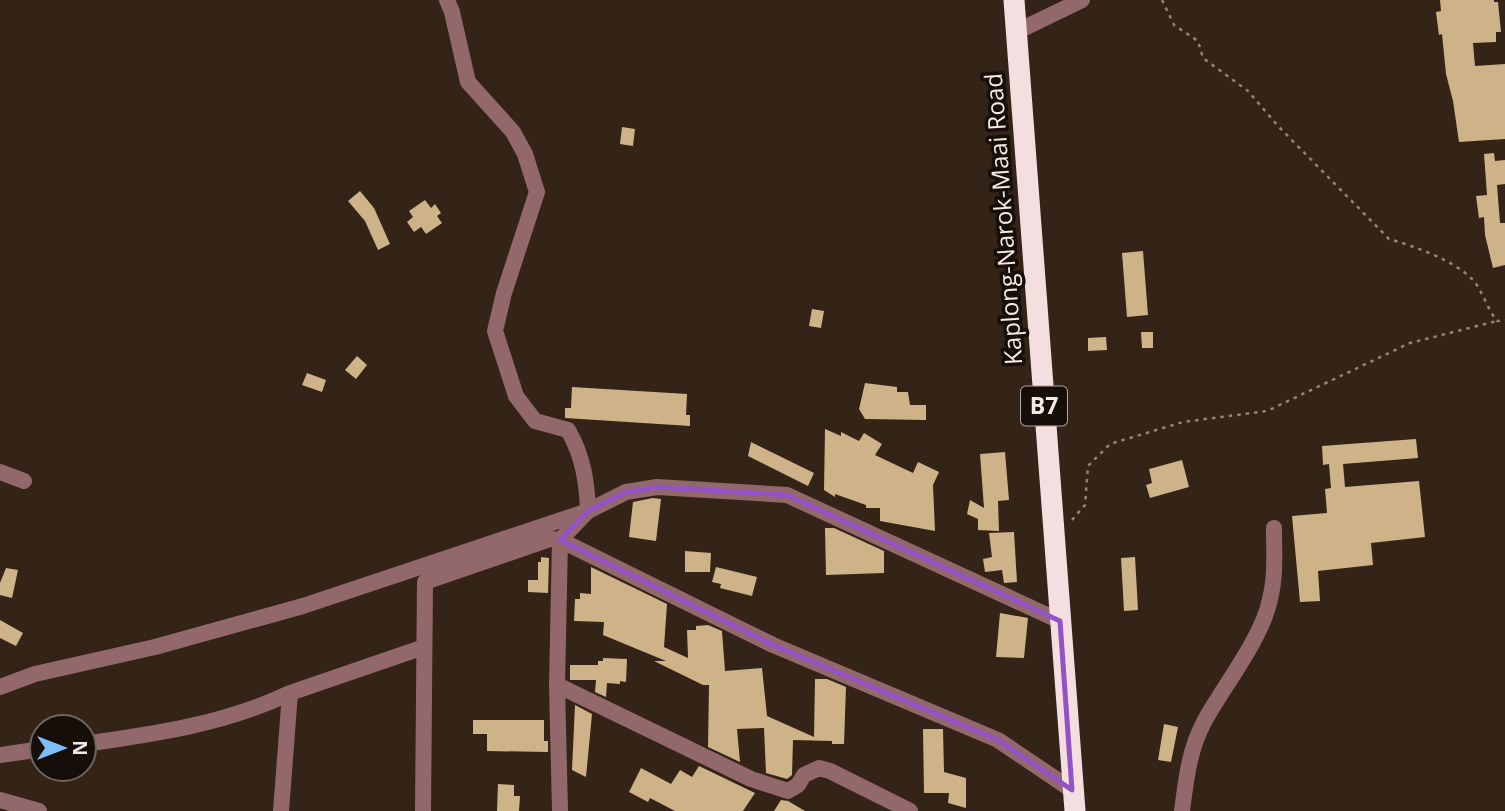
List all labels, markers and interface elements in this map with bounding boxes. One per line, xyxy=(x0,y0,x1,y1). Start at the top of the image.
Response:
street label: Kaplong-Narok-Maai Road xyxy=(976,72,1029,366)
road number: B7 xyxy=(1021,386,1067,426)
north arrow xyxy=(28,713,98,783)
text: N xyxy=(67,740,93,756)

